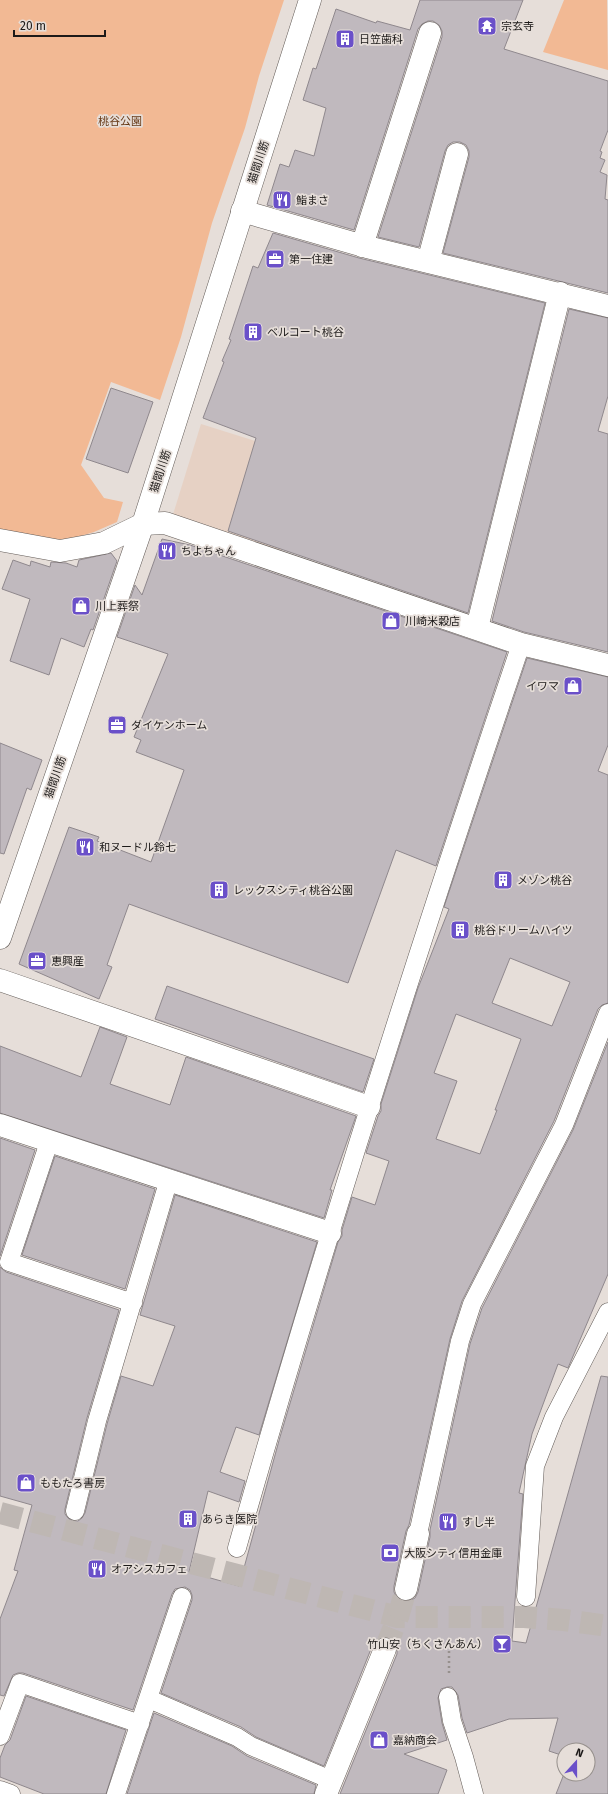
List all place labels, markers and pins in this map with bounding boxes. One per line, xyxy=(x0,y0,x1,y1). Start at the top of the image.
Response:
temple icon: 宗玄寺 xyxy=(476,15,498,37)
place label: 宗玄寺 xyxy=(501,20,534,33)
building icon: 日笠歯科 xyxy=(334,28,356,50)
place label: 日笠歯科 xyxy=(359,33,403,46)
restaurant icon: 鮨まさ xyxy=(271,189,293,211)
place label: 鮨まさ xyxy=(296,194,329,207)
office icon: 第一住建 xyxy=(264,248,286,270)
place label: 第一住建 xyxy=(289,253,333,266)
building icon: ベルコート桃谷 xyxy=(242,321,264,343)
place label: ベルコート桃谷 xyxy=(267,326,344,339)
restaurant icon: ちよちゃん xyxy=(156,540,178,562)
place label: ちよちゃん xyxy=(181,545,236,558)
shop icon: 川上葬祭 xyxy=(70,595,92,617)
place label: 川上葬祭 xyxy=(95,600,139,613)
shop icon: 川崎米穀店 xyxy=(380,610,402,632)
place label: 川崎米穀店 xyxy=(405,615,460,628)
shop icon: イワマ xyxy=(562,675,584,697)
place label: イワマ xyxy=(526,680,559,693)
office icon: ダイケンホーム xyxy=(106,714,128,736)
place label: ダイケンホーム xyxy=(131,719,207,732)
restaurant icon: 和ヌードル鈴七 xyxy=(74,836,96,858)
place label: 和ヌードル鈴七 xyxy=(99,841,176,854)
building icon: メゾン桃谷 xyxy=(492,869,514,891)
place label: メゾン桃谷 xyxy=(517,874,572,887)
building icon: レックスシティ桃谷公園 xyxy=(208,879,230,901)
place label: レックスシティ桃谷公園 xyxy=(233,884,353,897)
building icon: 桃谷ドリームハイツ xyxy=(449,919,471,941)
place label: 桃谷ドリームハイツ xyxy=(474,924,572,937)
office icon: 恵興産 xyxy=(26,950,48,972)
place label: 恵興産 xyxy=(51,955,84,968)
shop icon: ももたろ書房 xyxy=(15,1472,37,1494)
place label: ももたろ書房 xyxy=(40,1477,105,1490)
building icon: あらき医院 xyxy=(177,1508,199,1530)
restaurant icon: すし半 xyxy=(437,1511,459,1533)
place label: あらき医院 xyxy=(202,1513,257,1526)
place label: すし半 xyxy=(462,1516,495,1529)
bank icon: 大阪シティ信用金庫 xyxy=(379,1542,401,1564)
place label: 大阪シティ信用金庫 xyxy=(404,1547,502,1560)
restaurant icon: オアシスカフェ xyxy=(86,1558,108,1580)
place label: オアシスカフェ xyxy=(111,1563,188,1576)
bar icon: 竹山安（ちくさんあん） xyxy=(491,1633,513,1655)
place label: 竹山安（ちくさんあん） xyxy=(367,1638,488,1651)
shop icon: 嘉納商会 xyxy=(368,1729,390,1751)
place label: 嘉納商会 xyxy=(393,1734,437,1747)

